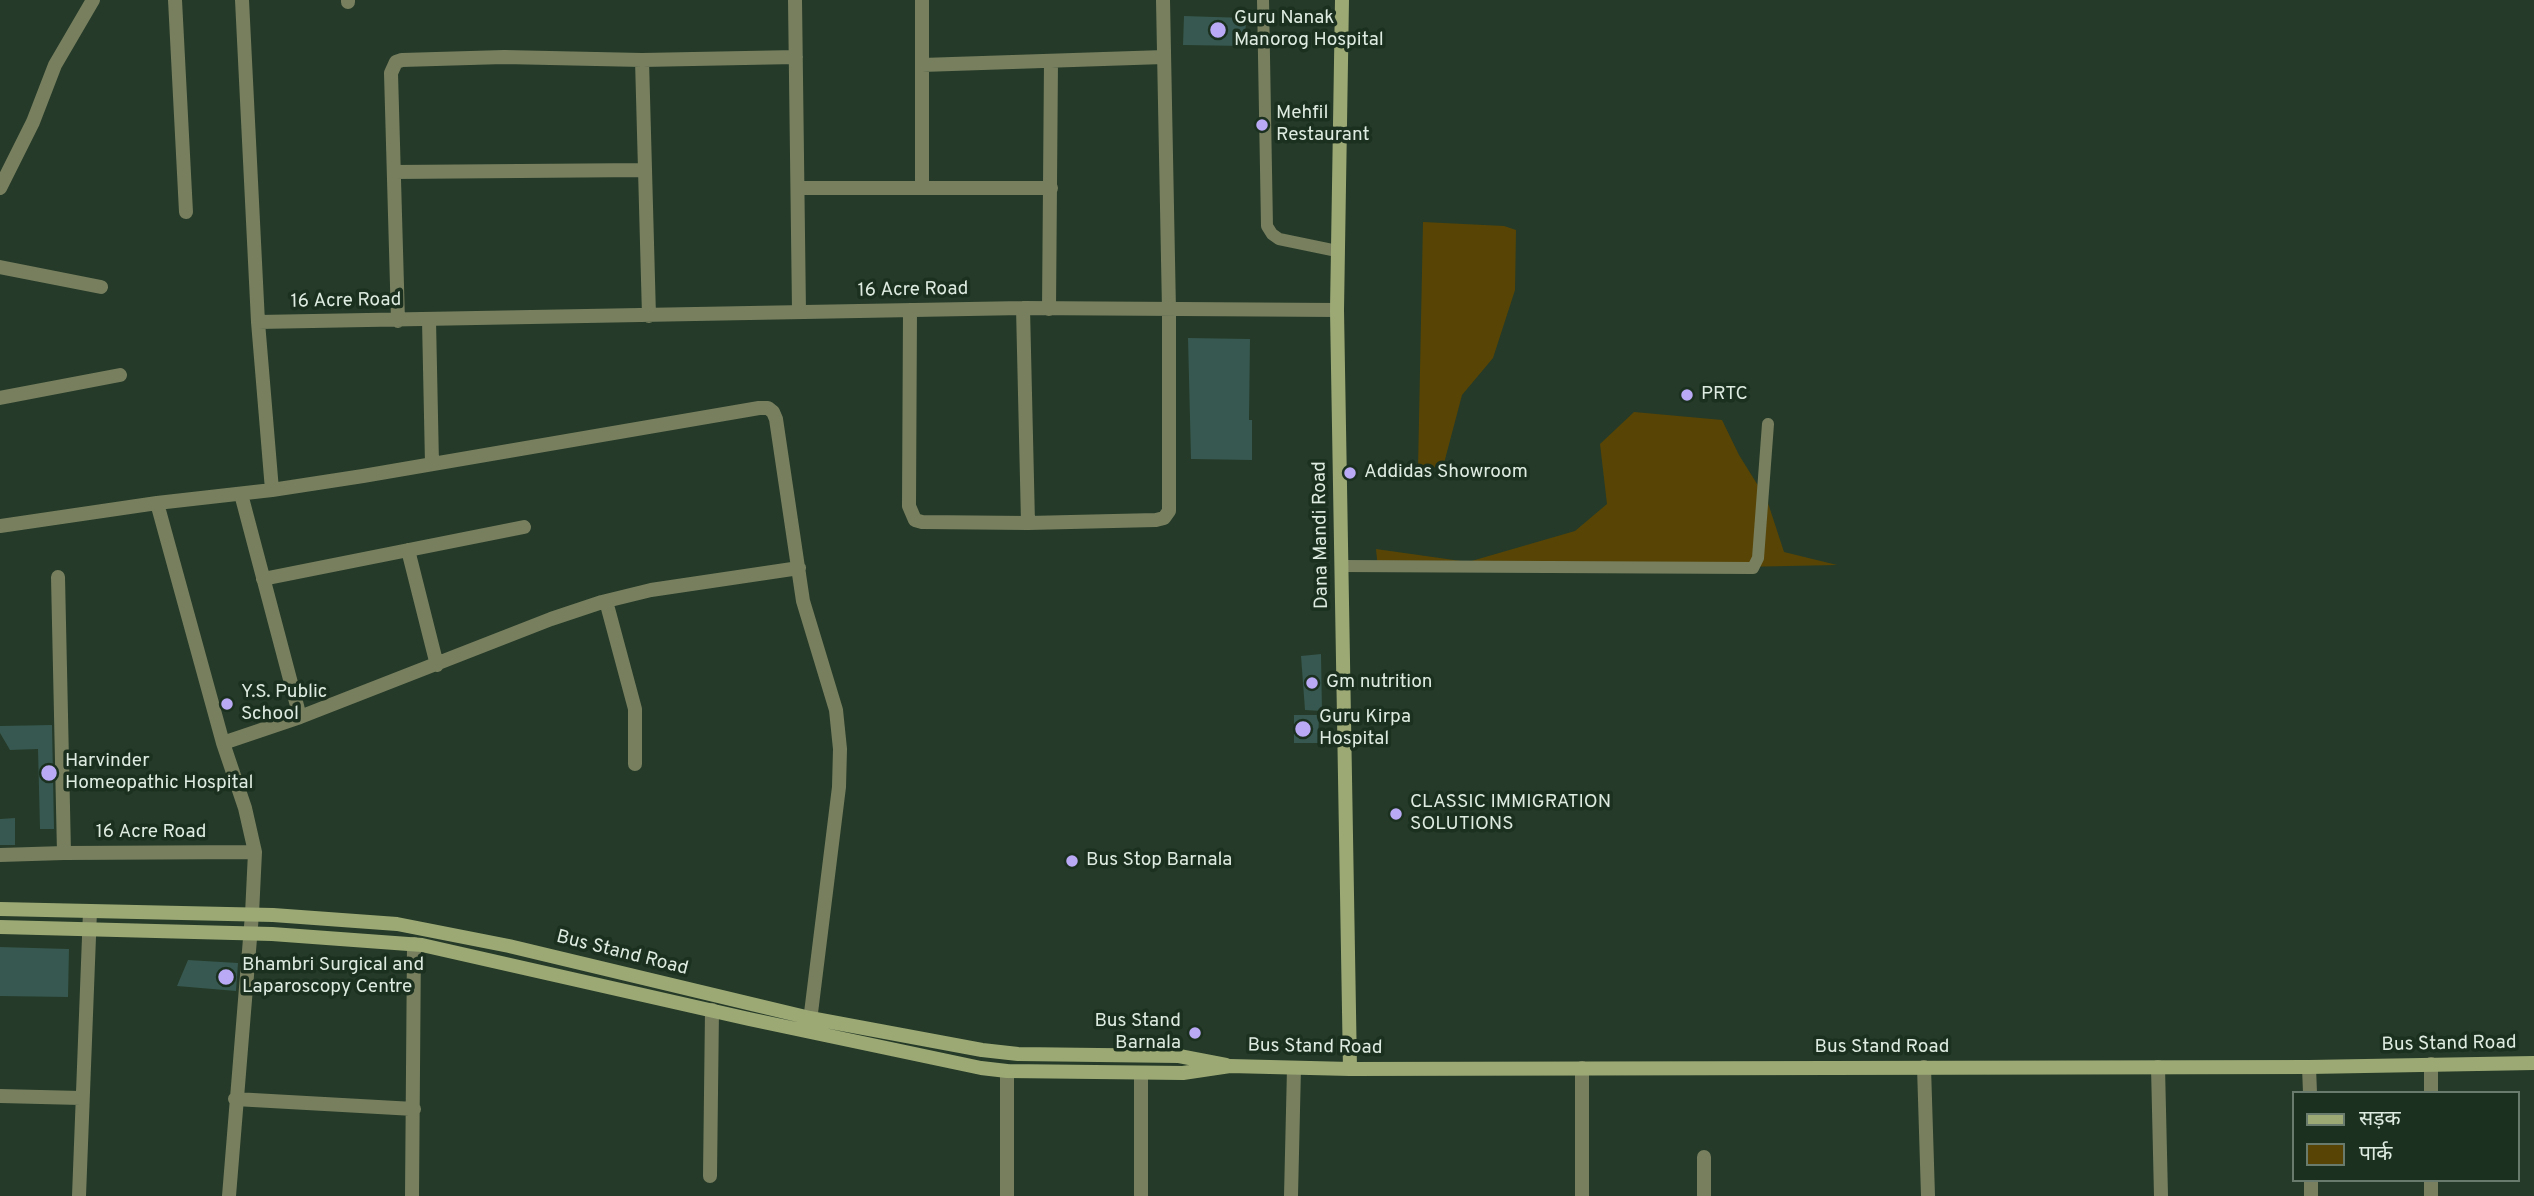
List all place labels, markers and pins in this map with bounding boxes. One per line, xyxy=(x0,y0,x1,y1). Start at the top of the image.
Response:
place label: Guru Nanak Manorog Hospital xyxy=(1234,8,1384,52)
marker: Guru Nanak Manorog Hospital xyxy=(1208,20,1228,40)
place label: Mehfil Restaurant xyxy=(1276,103,1370,147)
marker: Mehfil Restaurant xyxy=(1254,117,1270,133)
place label: PRTC xyxy=(1701,384,1748,406)
marker: PRTC xyxy=(1679,387,1695,403)
place label: Addidas Showroom xyxy=(1364,462,1528,484)
marker: Addidas Showroom xyxy=(1342,465,1358,481)
place label: Gm nutrition xyxy=(1326,672,1432,694)
marker: Gm nutrition xyxy=(1304,675,1320,691)
place label: Y.S. Public School xyxy=(241,682,327,726)
marker: Y.S. Public School xyxy=(219,696,235,712)
place label: Guru Kirpa Hospital xyxy=(1319,707,1411,751)
marker: Guru Kirpa Hospital xyxy=(1293,719,1313,739)
place label: Harvinder Homeopathic Hospital xyxy=(65,751,253,795)
marker: Harvinder Homeopathic Hospital xyxy=(39,763,59,783)
place label: CLASSIC IMMIGRATION SOLUTIONS xyxy=(1410,792,1611,836)
marker: CLASSIC IMMIGRATION SOLUTIONS xyxy=(1388,806,1404,822)
place label: Bus Stop Barnala xyxy=(1086,850,1232,872)
marker: Bus Stop Barnala xyxy=(1064,853,1080,869)
place label: Bhambri Surgical and Laparoscopy Centre xyxy=(242,955,424,999)
marker: Bhambri Surgical and Laparoscopy Centre xyxy=(216,967,236,987)
place label: Bus Stand Barnala xyxy=(1094,1011,1181,1055)
marker: Bus Stand Barnala xyxy=(1187,1025,1203,1041)

